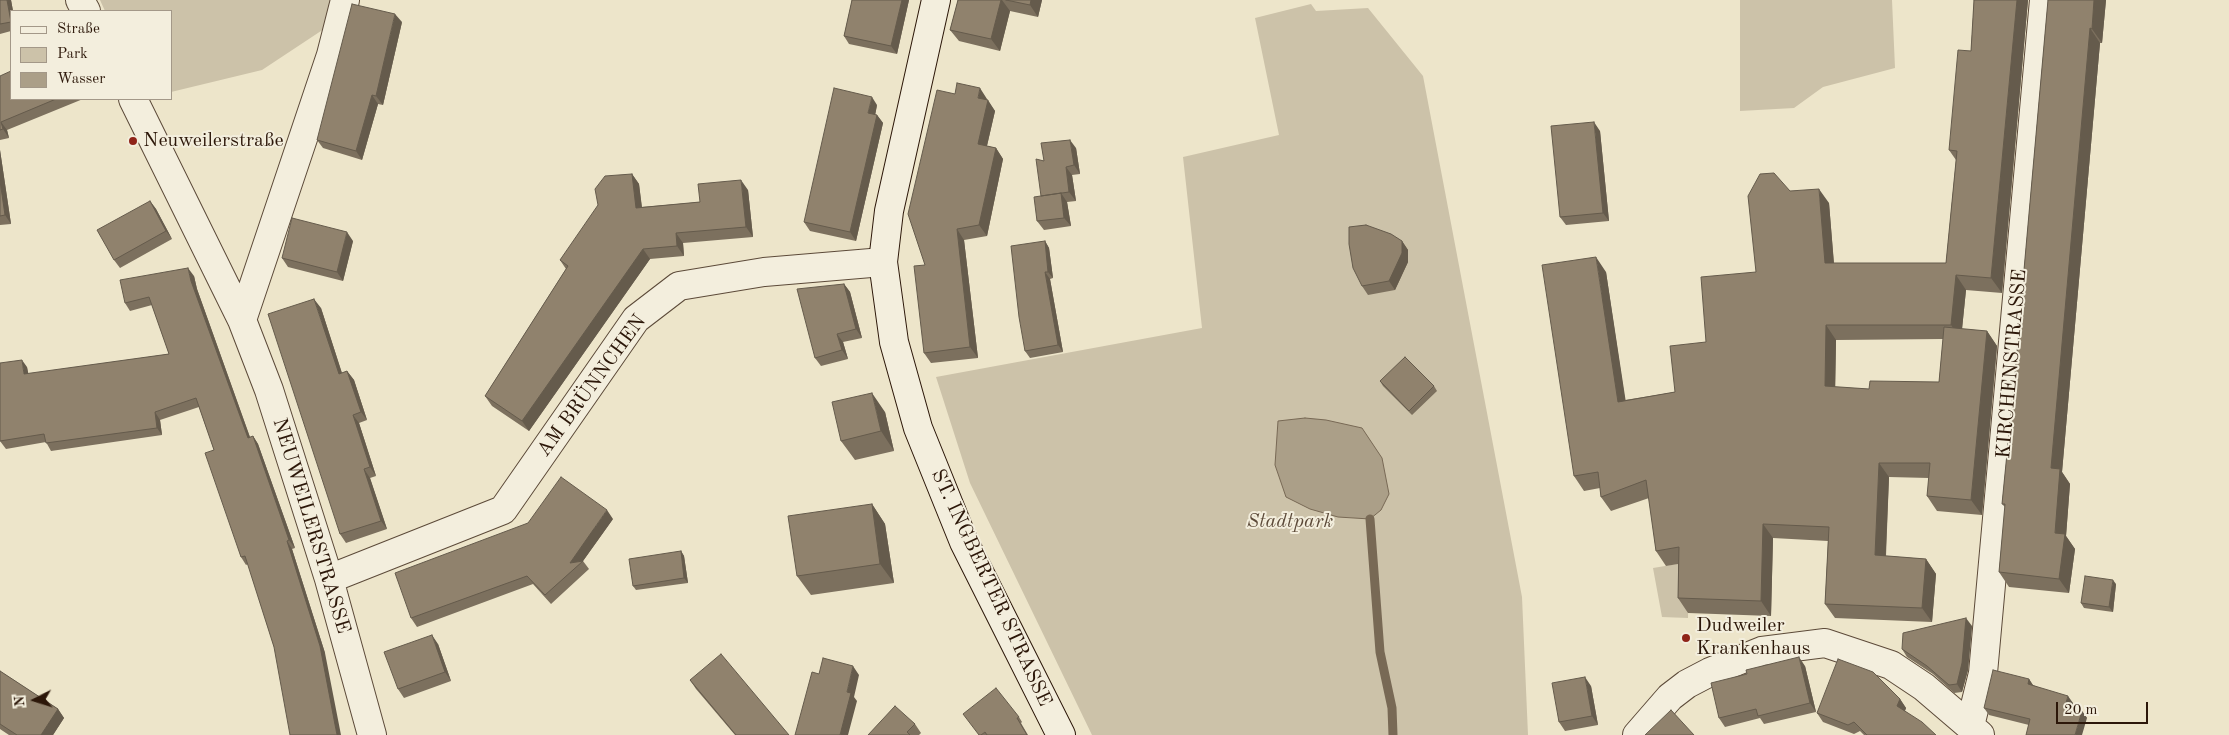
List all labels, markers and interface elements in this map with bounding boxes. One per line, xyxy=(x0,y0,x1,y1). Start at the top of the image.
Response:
legend xyxy=(10,10,172,100)
text: Straße xyxy=(57,22,100,37)
text: Park xyxy=(57,47,88,62)
text: Wasser xyxy=(57,72,105,87)
place label: Neuweilerstraße xyxy=(143,129,284,153)
marker: Neuweilerstraße xyxy=(127,135,139,147)
street label: KIRCHENSTRASSE xyxy=(1992,268,2032,460)
street label: AM BRÜNNCHEN xyxy=(532,310,652,462)
street label: NEUWEILERSTRASSE xyxy=(267,415,355,637)
street label: ST. INGBERTER STRASSE xyxy=(925,466,1057,710)
park label: Stadtpark xyxy=(1247,510,1333,534)
place label: Dudweiler Krankenhaus xyxy=(1696,614,1811,661)
marker: Dudweiler Krankenhaus xyxy=(1680,632,1692,644)
north arrow xyxy=(10,675,60,725)
scale bar xyxy=(2059,692,2152,724)
text: N xyxy=(13,695,27,707)
text: 20 m xyxy=(2064,703,2098,718)

